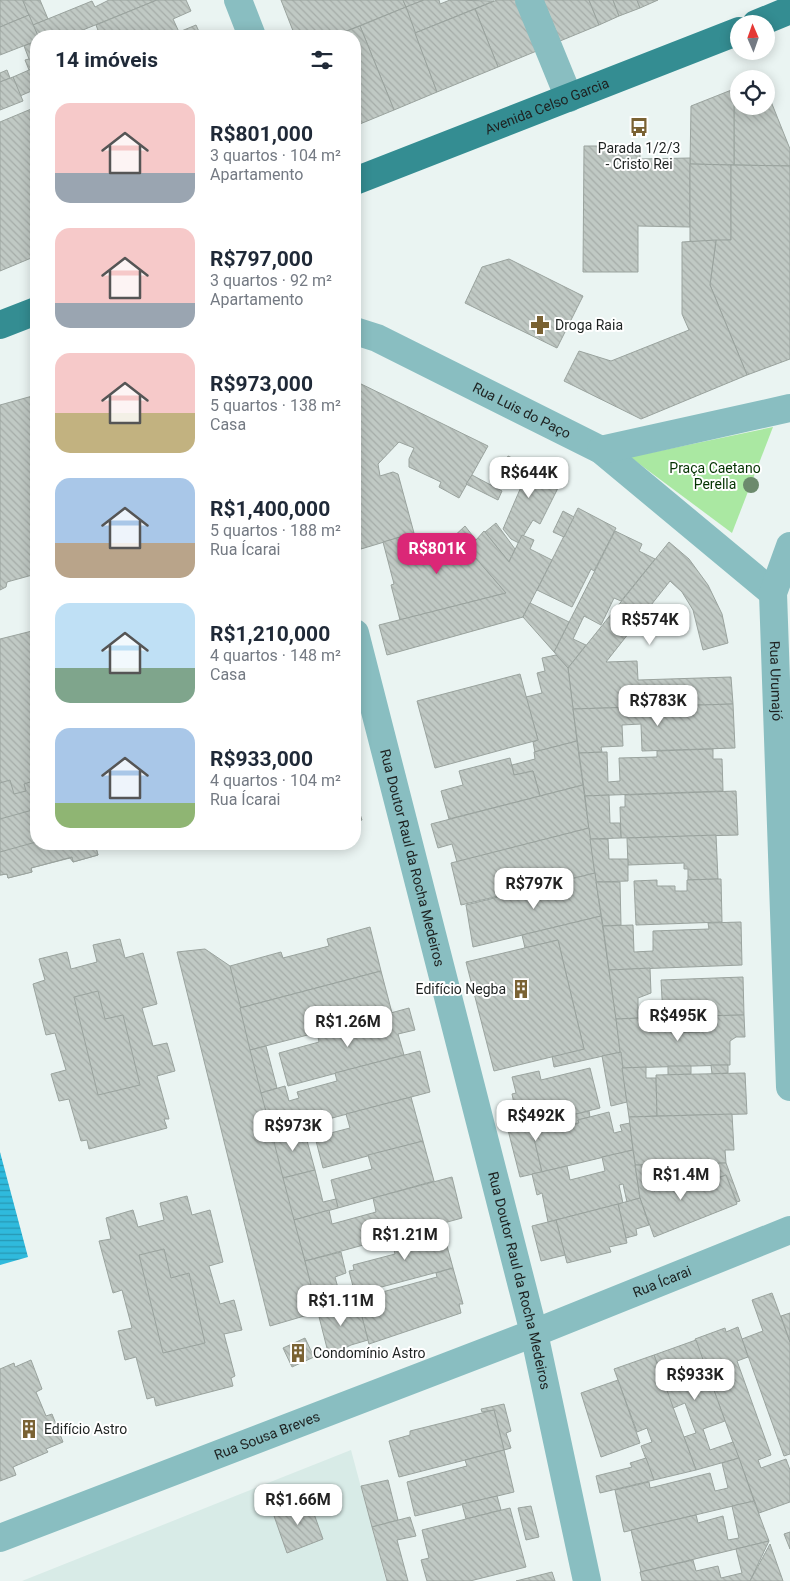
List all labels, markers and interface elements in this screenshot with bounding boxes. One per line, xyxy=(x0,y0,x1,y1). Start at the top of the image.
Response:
north arrow xyxy=(730,15,775,60)
map controls xyxy=(730,15,775,115)
icon: filters xyxy=(308,46,336,74)
text: 14 imóveis xyxy=(55,48,158,72)
button: locate xyxy=(730,70,775,115)
street label: Avenida Celso Garcia xyxy=(483,75,611,137)
bus stop icon: Parada 1/2/3 - Cristo Rei xyxy=(628,116,650,138)
text: R$801,000 xyxy=(210,122,313,146)
icon: home xyxy=(95,123,155,183)
place label: Parada 1/2/3 - Cristo Rei xyxy=(598,140,680,172)
text: 3 quartos · 104 m² xyxy=(210,146,341,165)
text: Apartamento xyxy=(210,165,303,184)
text: R$797,000 xyxy=(210,247,313,271)
icon: home xyxy=(95,248,155,308)
text: 3 quartos · 92 m² xyxy=(210,271,332,290)
text: Apartamento xyxy=(210,290,303,309)
pharmacy icon: Droga Raia xyxy=(529,314,551,336)
place label: Droga Raia xyxy=(555,317,623,333)
text: R$973,000 xyxy=(210,372,313,396)
icon: home xyxy=(95,373,155,433)
street label: Rua Luis do Paço xyxy=(470,379,574,442)
text: 5 quartos · 138 m² xyxy=(210,396,341,415)
text: Casa xyxy=(210,415,246,434)
pin: R$644K xyxy=(488,456,570,499)
park label: Praça Caetano Perella xyxy=(669,460,761,492)
text: R$644K xyxy=(500,463,558,482)
text: R$1,400,000 xyxy=(210,497,330,521)
icon: home xyxy=(95,498,155,558)
text: 5 quartos · 188 m² xyxy=(210,521,341,540)
pin: R$801K xyxy=(396,532,478,575)
text: R$801K xyxy=(408,539,466,558)
text: Rua Ícarai xyxy=(210,540,280,559)
pin: R$574K xyxy=(609,604,691,646)
text: R$574K xyxy=(621,610,679,629)
text: R$1,210,000 xyxy=(210,622,330,646)
icon: home xyxy=(95,623,155,683)
street label: Rua Urumajó xyxy=(767,641,785,721)
text: 4 quartos · 148 m² xyxy=(210,646,341,665)
text: Casa xyxy=(210,665,246,684)
pin: R$783K xyxy=(617,684,699,727)
text: R$783K xyxy=(629,691,687,710)
text: R$933,000 xyxy=(210,747,313,771)
street label: Rua Doutor Raul da Rocha Medeiros xyxy=(377,747,448,968)
icon: home xyxy=(95,748,155,808)
text: 4 quartos · 104 m² xyxy=(210,771,341,790)
text: Rua Ícarai xyxy=(210,790,280,809)
pin: R$797K xyxy=(493,868,575,910)
text: R$797K xyxy=(505,874,563,893)
building icon: Edifício Negba xyxy=(510,978,532,1000)
place label: Edifício Negba xyxy=(416,981,506,997)
pin: R$495K xyxy=(637,1000,719,1042)
pin: R$1.26M xyxy=(302,1006,394,1048)
text: R$495K xyxy=(649,1006,707,1025)
text: R$1.26M xyxy=(315,1012,381,1031)
pin: R$492K xyxy=(495,1100,577,1142)
text: R$492K xyxy=(507,1106,565,1125)
pin: R$973K xyxy=(252,1110,334,1152)
text: R$973K xyxy=(264,1116,322,1135)
pin: R$1.4M xyxy=(640,1158,722,1201)
text: R$1.4M xyxy=(653,1165,709,1184)
street label: Rua Doutor Raul da Rocha Medeiros xyxy=(485,1170,554,1391)
pin: R$1.21M xyxy=(359,1218,451,1261)
text: R$1.21M xyxy=(372,1225,438,1244)
street label: Rua Ícarai xyxy=(630,1263,694,1300)
pin: R$1.11M xyxy=(295,1284,387,1327)
text: R$1.11M xyxy=(308,1291,374,1310)
building icon: Condomínio Astro xyxy=(287,1342,309,1364)
place label: Condomínio Astro xyxy=(313,1345,426,1361)
pin: R$933K xyxy=(654,1358,736,1401)
text: R$933K xyxy=(666,1365,724,1384)
street label: Rua Sousa Breves xyxy=(212,1408,322,1463)
building icon: Edifício Astro xyxy=(18,1418,40,1440)
place label: Edifício Astro xyxy=(44,1421,127,1437)
pin: R$1.66M xyxy=(252,1484,344,1526)
text: R$1.66M xyxy=(265,1490,331,1509)

